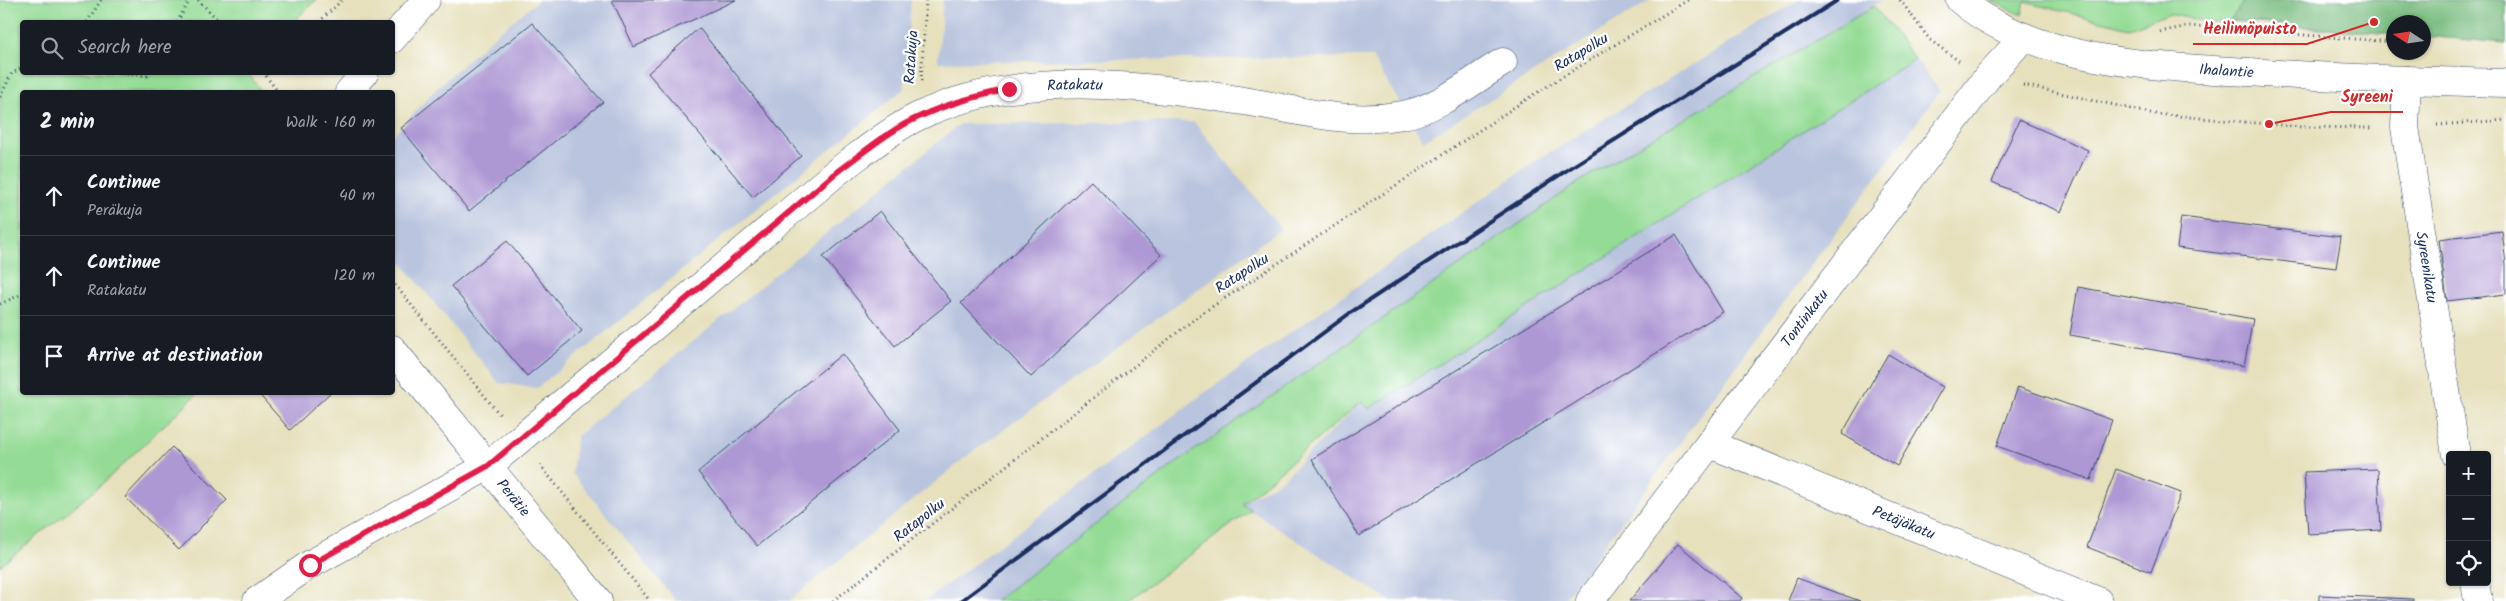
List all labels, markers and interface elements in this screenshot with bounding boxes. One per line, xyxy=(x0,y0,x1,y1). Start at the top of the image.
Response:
callout: Heilimöpuisto xyxy=(2193,13,2307,44)
north arrow xyxy=(2386,15,2431,60)
text: Heilimöpuisto xyxy=(2203,17,2297,42)
search box xyxy=(20,20,395,75)
street label: Ratapolku xyxy=(1549,27,1614,79)
street label: Ratakuja xyxy=(898,29,926,85)
text: Search here xyxy=(78,33,172,63)
icon: search xyxy=(38,34,66,62)
street label: Ihalantie xyxy=(2198,58,2255,85)
street label: Ratakatu xyxy=(1047,74,1103,98)
route end xyxy=(998,78,1021,101)
callout: Syreeni xyxy=(2331,81,2403,112)
text: Syreeni xyxy=(2341,85,2394,110)
text: 2 min xyxy=(40,106,95,139)
text: Walk · 160 m xyxy=(286,110,375,135)
text: Continue xyxy=(87,168,160,198)
icon: ahead xyxy=(40,182,68,210)
text: 40 m xyxy=(339,183,375,208)
text: Peräkuja xyxy=(87,198,143,223)
street label: Syreenikatu xyxy=(2408,230,2443,305)
street label: Ratapolku xyxy=(1211,247,1274,300)
text: Continue xyxy=(87,248,160,278)
icon: ahead xyxy=(40,262,68,290)
text: 120 m xyxy=(334,263,375,288)
text: Ratakatu xyxy=(87,278,146,303)
street label: Tontinkatu xyxy=(1775,285,1835,353)
text: Arrive at destination xyxy=(87,341,263,371)
icon: arrive xyxy=(40,342,68,370)
map controls xyxy=(2446,451,2491,586)
button: + xyxy=(2446,451,2491,496)
street label: Perätie xyxy=(490,474,536,523)
street label: Ratapolku xyxy=(888,493,951,549)
button: − xyxy=(2446,496,2491,541)
street label: Petäjäkatu xyxy=(1868,500,1938,547)
button: locate xyxy=(2446,541,2491,586)
route start xyxy=(299,554,322,577)

